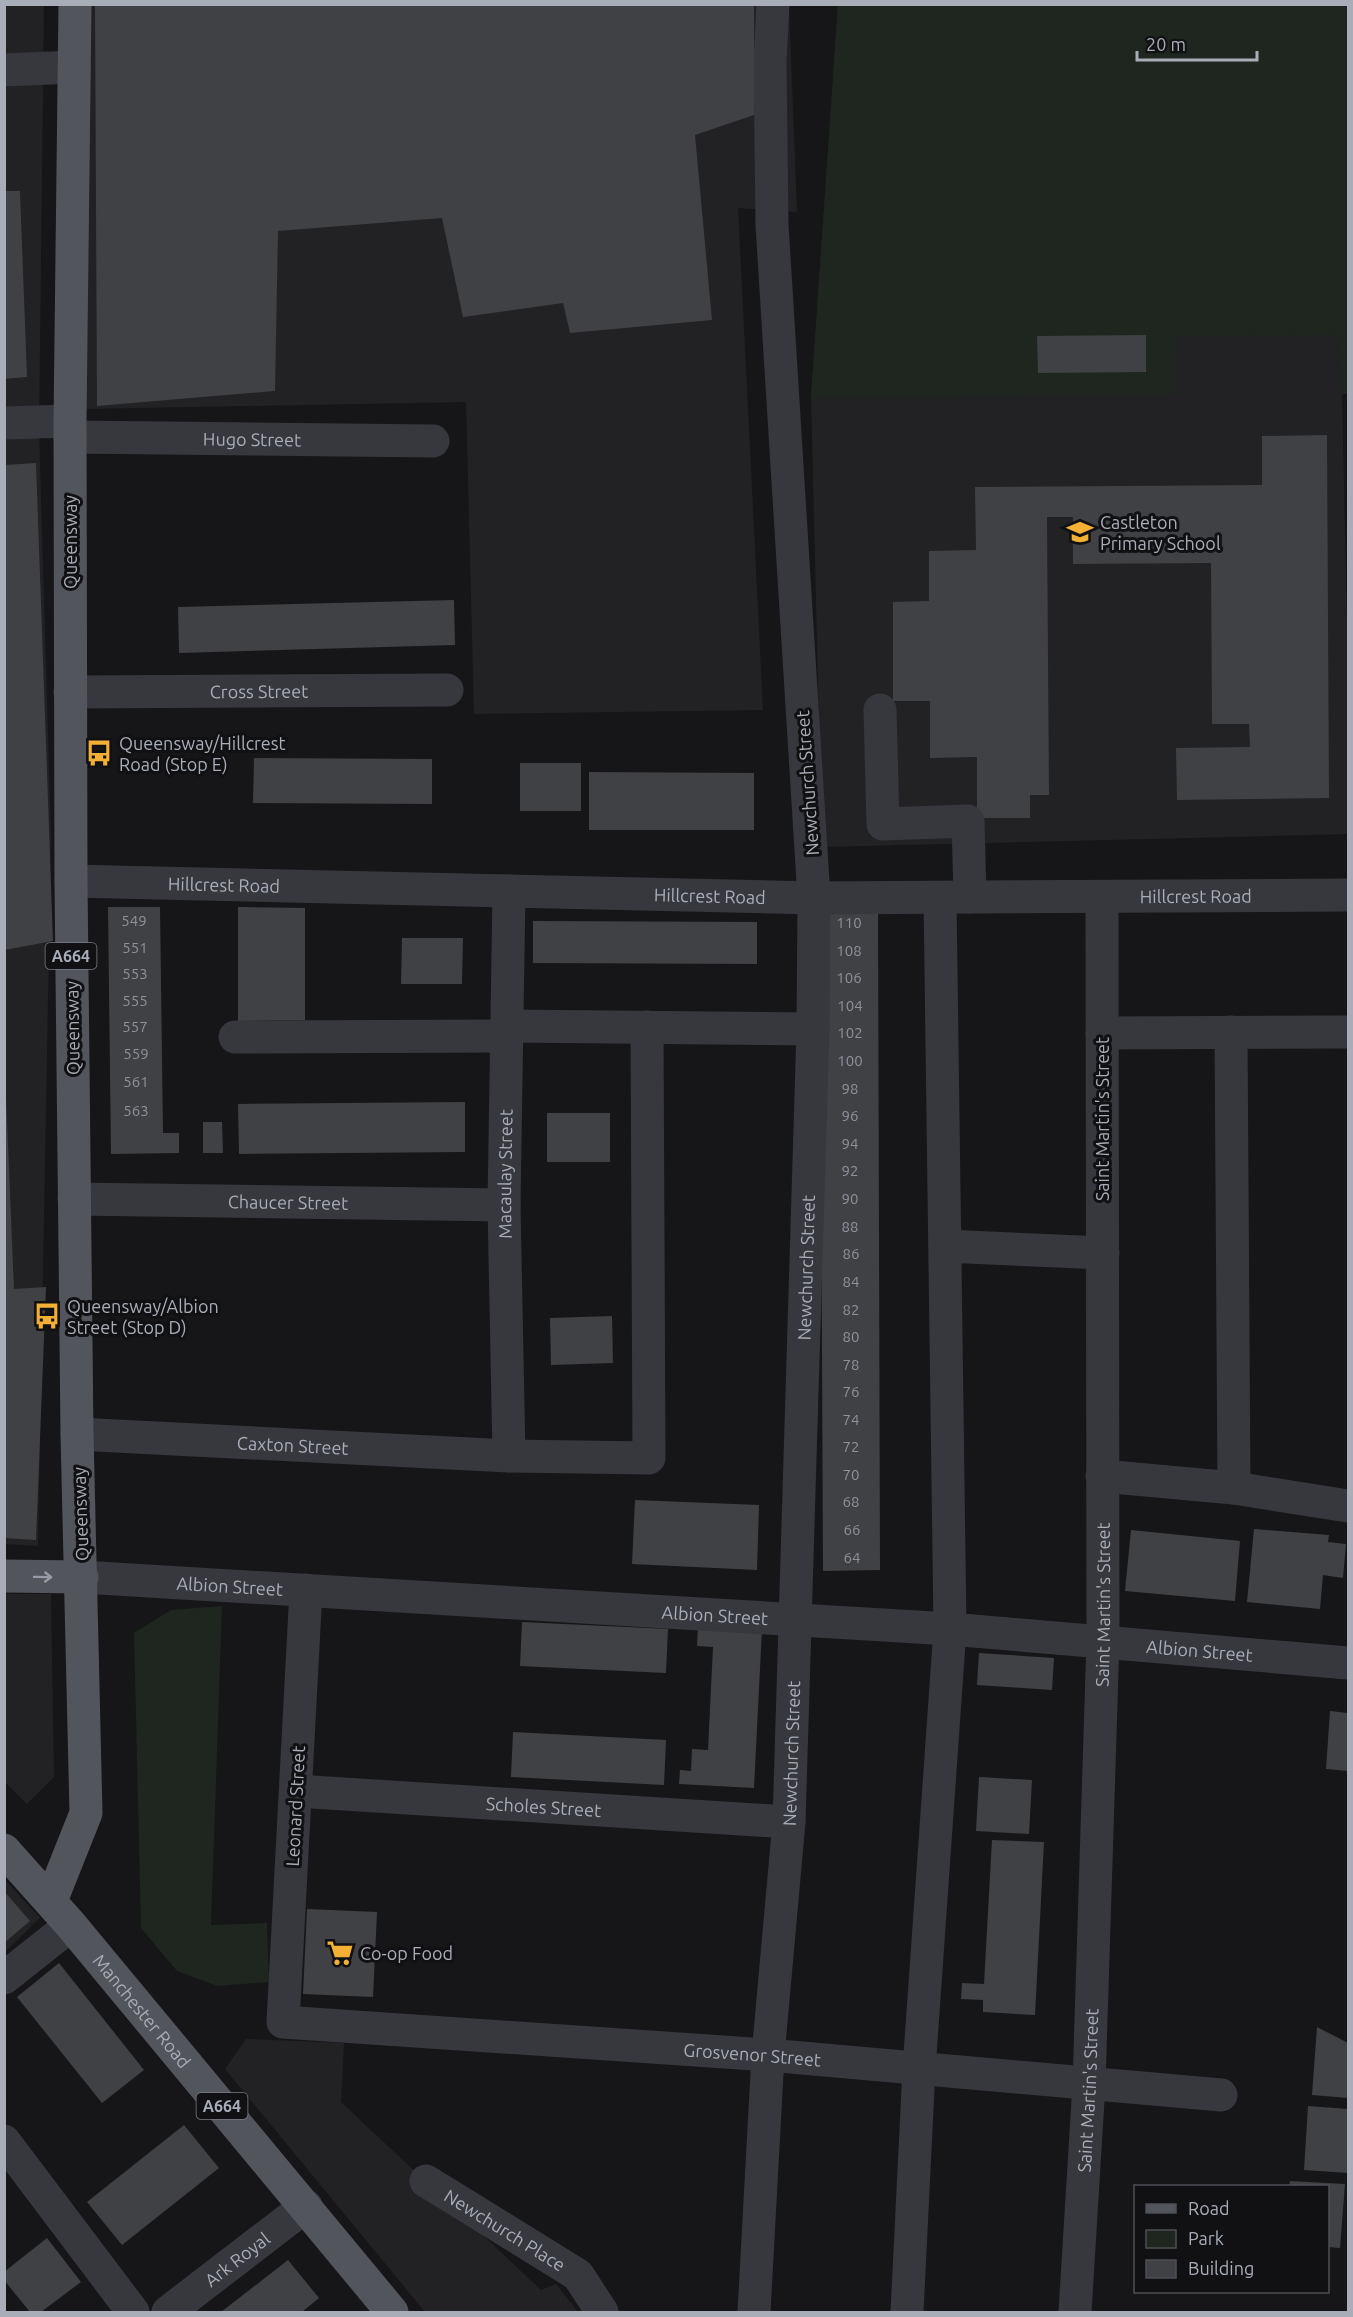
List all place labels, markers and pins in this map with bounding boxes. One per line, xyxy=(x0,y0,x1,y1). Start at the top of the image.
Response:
place label: Castleton Primary School xyxy=(1100,512,1221,553)
school or university icon: Castleton Primary School xyxy=(1065,517,1095,547)
place label: Queensway/Hillcrest Road (Stop E) xyxy=(119,733,286,775)
bus stop icon: Queensway/Hillcrest Road (Stop E) xyxy=(84,738,114,768)
place label: Queensway/Albion Street (Stop D) xyxy=(67,1296,219,1338)
bus stop icon: Queensway/Albion Street (Stop D) xyxy=(32,1301,62,1331)
supermarket icon: Co-op Food xyxy=(325,1938,355,1968)
place label: Co-op Food xyxy=(360,1943,453,1963)

